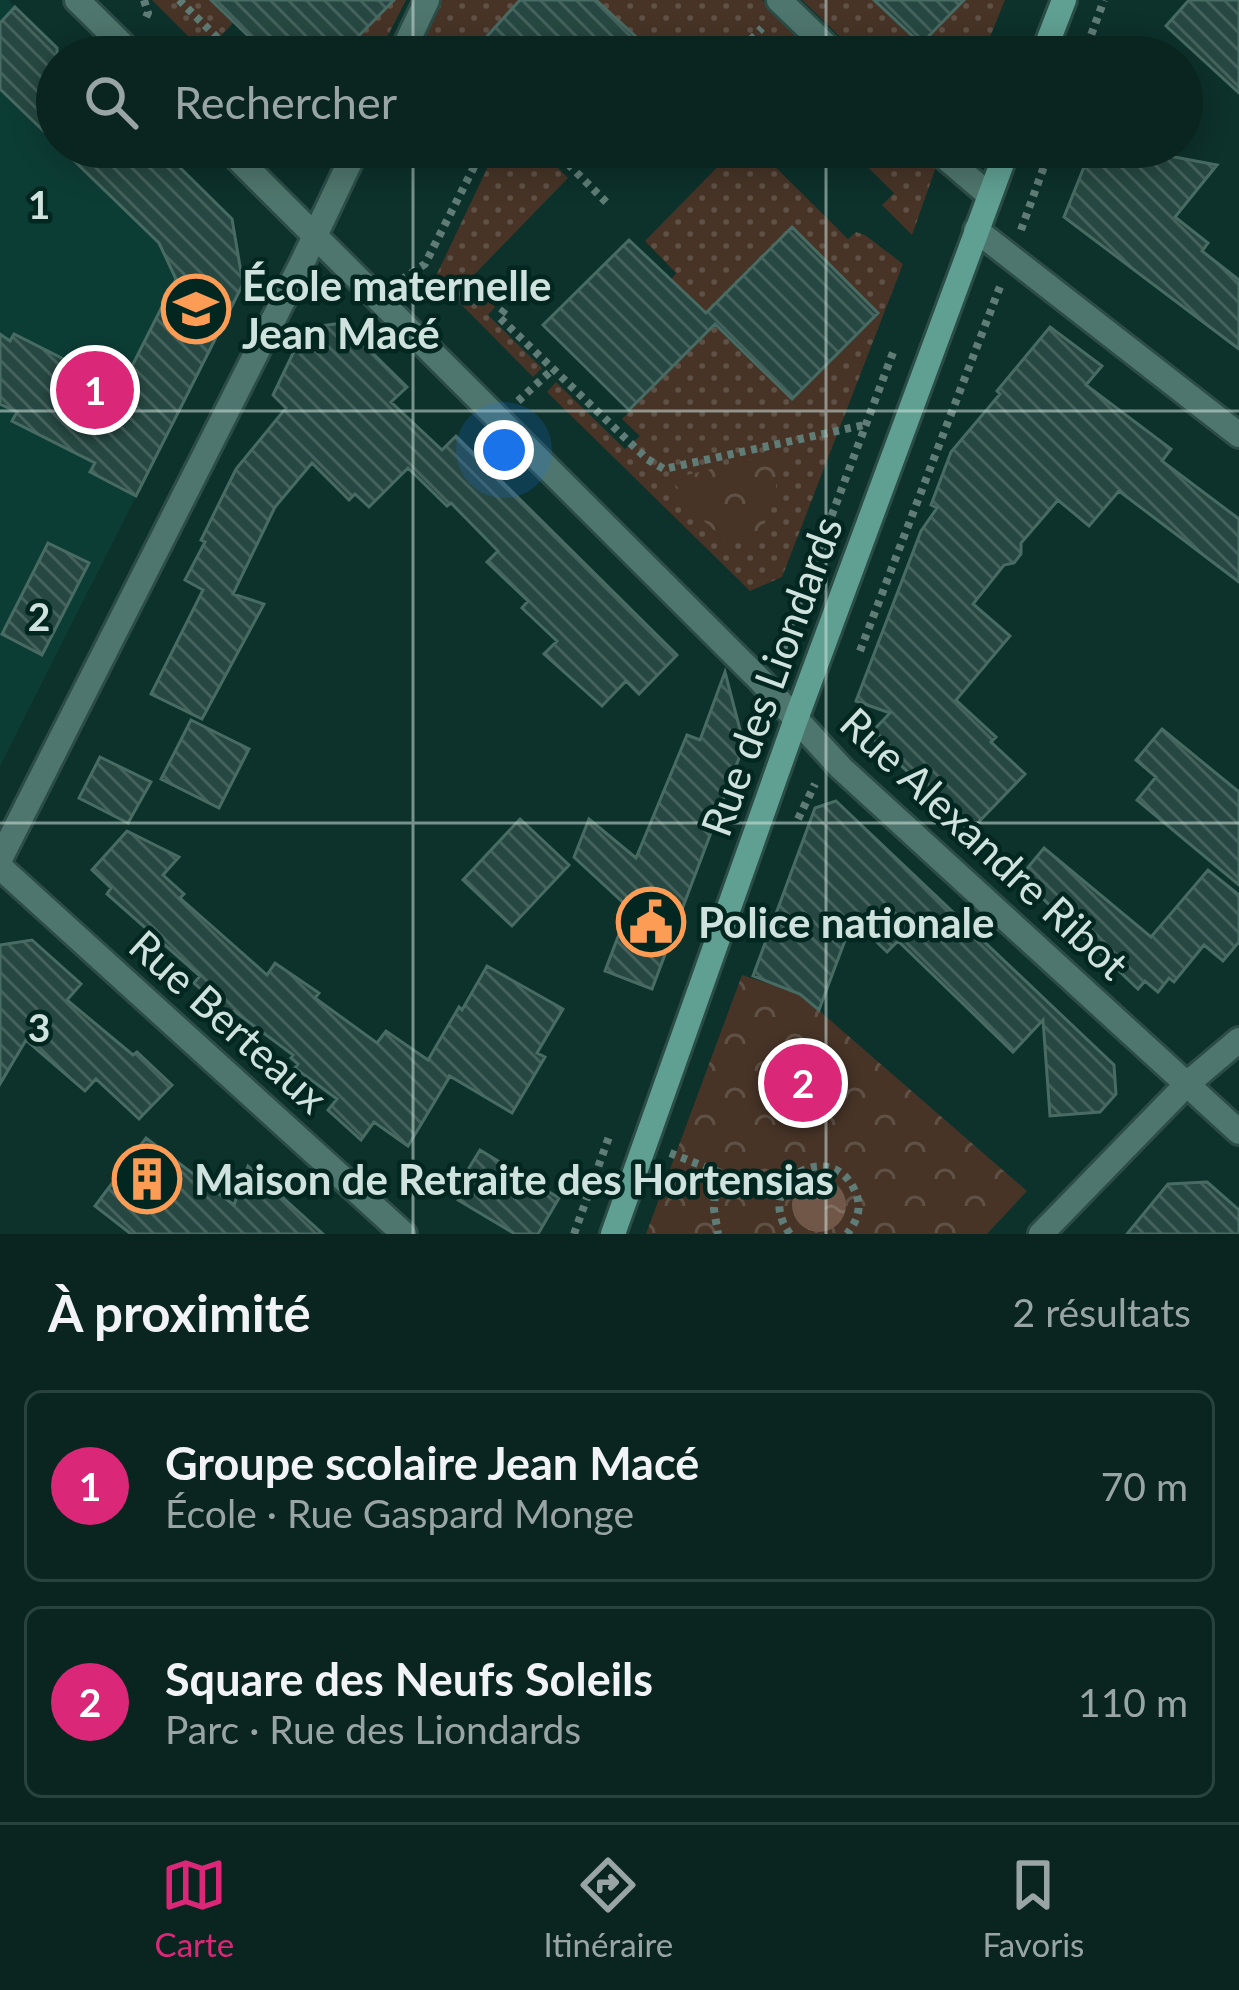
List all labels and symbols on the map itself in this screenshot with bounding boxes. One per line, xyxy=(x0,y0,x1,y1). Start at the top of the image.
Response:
text: 1 xyxy=(28,181,50,227)
place label: École maternelle Jean Macé xyxy=(242,260,552,358)
school or university icon: École maternelle Jean Macé xyxy=(161,274,231,344)
pin: 1 xyxy=(56,345,134,435)
your location xyxy=(474,420,534,480)
street label: Rue des Liondards xyxy=(690,510,852,842)
text: 2 xyxy=(28,593,50,639)
street label: Rue Alexandre Ribot xyxy=(831,697,1139,989)
public building icon: Police nationale xyxy=(616,887,686,957)
place label: Police nationale xyxy=(698,897,994,947)
street label: Rue Berteaux xyxy=(120,919,338,1123)
text: 3 xyxy=(28,1004,50,1050)
pin: 2 xyxy=(764,1038,842,1128)
building icon: Maison de Retraite des Hortensias xyxy=(112,1144,182,1214)
place label: Maison de Retraite des Hortensias xyxy=(194,1154,834,1204)

